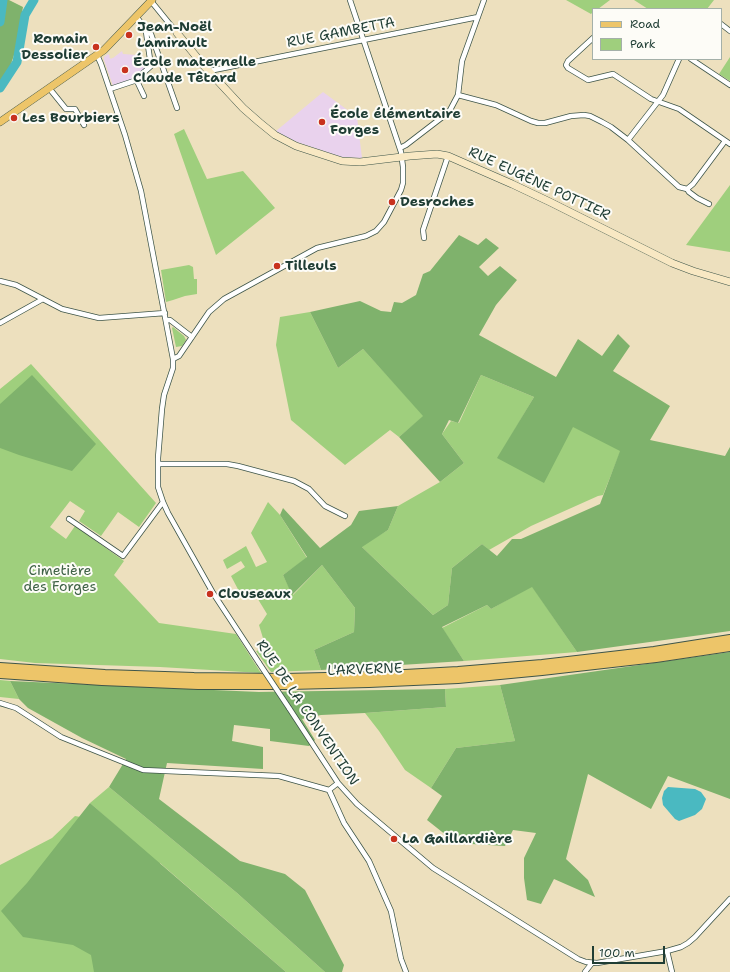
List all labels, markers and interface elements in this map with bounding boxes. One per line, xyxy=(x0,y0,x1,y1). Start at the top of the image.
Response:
legend xyxy=(592,8,722,60)
street label: RUE GAMBETTA xyxy=(285,14,397,52)
text: Road xyxy=(630,16,660,32)
place label: Jean-Noël Lamirault xyxy=(137,19,212,52)
marker: Jean-Noël Lamirault xyxy=(124,30,134,40)
place label: Romain Dessolier xyxy=(21,31,88,64)
text: Park xyxy=(630,36,656,52)
marker: Romain Dessolier xyxy=(91,42,101,52)
place label: École maternelle Claude Têtard xyxy=(133,54,256,86)
marker: École maternelle Claude Têtard xyxy=(120,65,130,75)
place label: École élémentaire Forges xyxy=(330,106,461,138)
place label: Les Bourbiers xyxy=(22,110,120,126)
marker: Les Bourbiers xyxy=(9,113,19,123)
marker: École élémentaire Forges xyxy=(317,117,327,127)
street label: RUE EUGÈNE POTTIER xyxy=(465,144,613,224)
place label: Desroches xyxy=(400,194,474,210)
marker: Desroches xyxy=(387,197,397,207)
place label: Tilleuls xyxy=(285,258,337,274)
marker: Tilleuls xyxy=(272,261,282,271)
park label: Cimetière des Forges xyxy=(24,563,96,596)
place label: Clouseaux xyxy=(218,586,291,602)
marker: Clouseaux xyxy=(205,589,215,599)
street label: RUE DE LA CONVENTION xyxy=(252,637,362,789)
street label: L'ARVERNE xyxy=(327,660,403,680)
place label: La Gaillardière xyxy=(402,831,512,847)
marker: La Gaillardière xyxy=(389,834,399,844)
scale bar xyxy=(594,938,667,964)
text: 100 m xyxy=(599,945,635,961)

